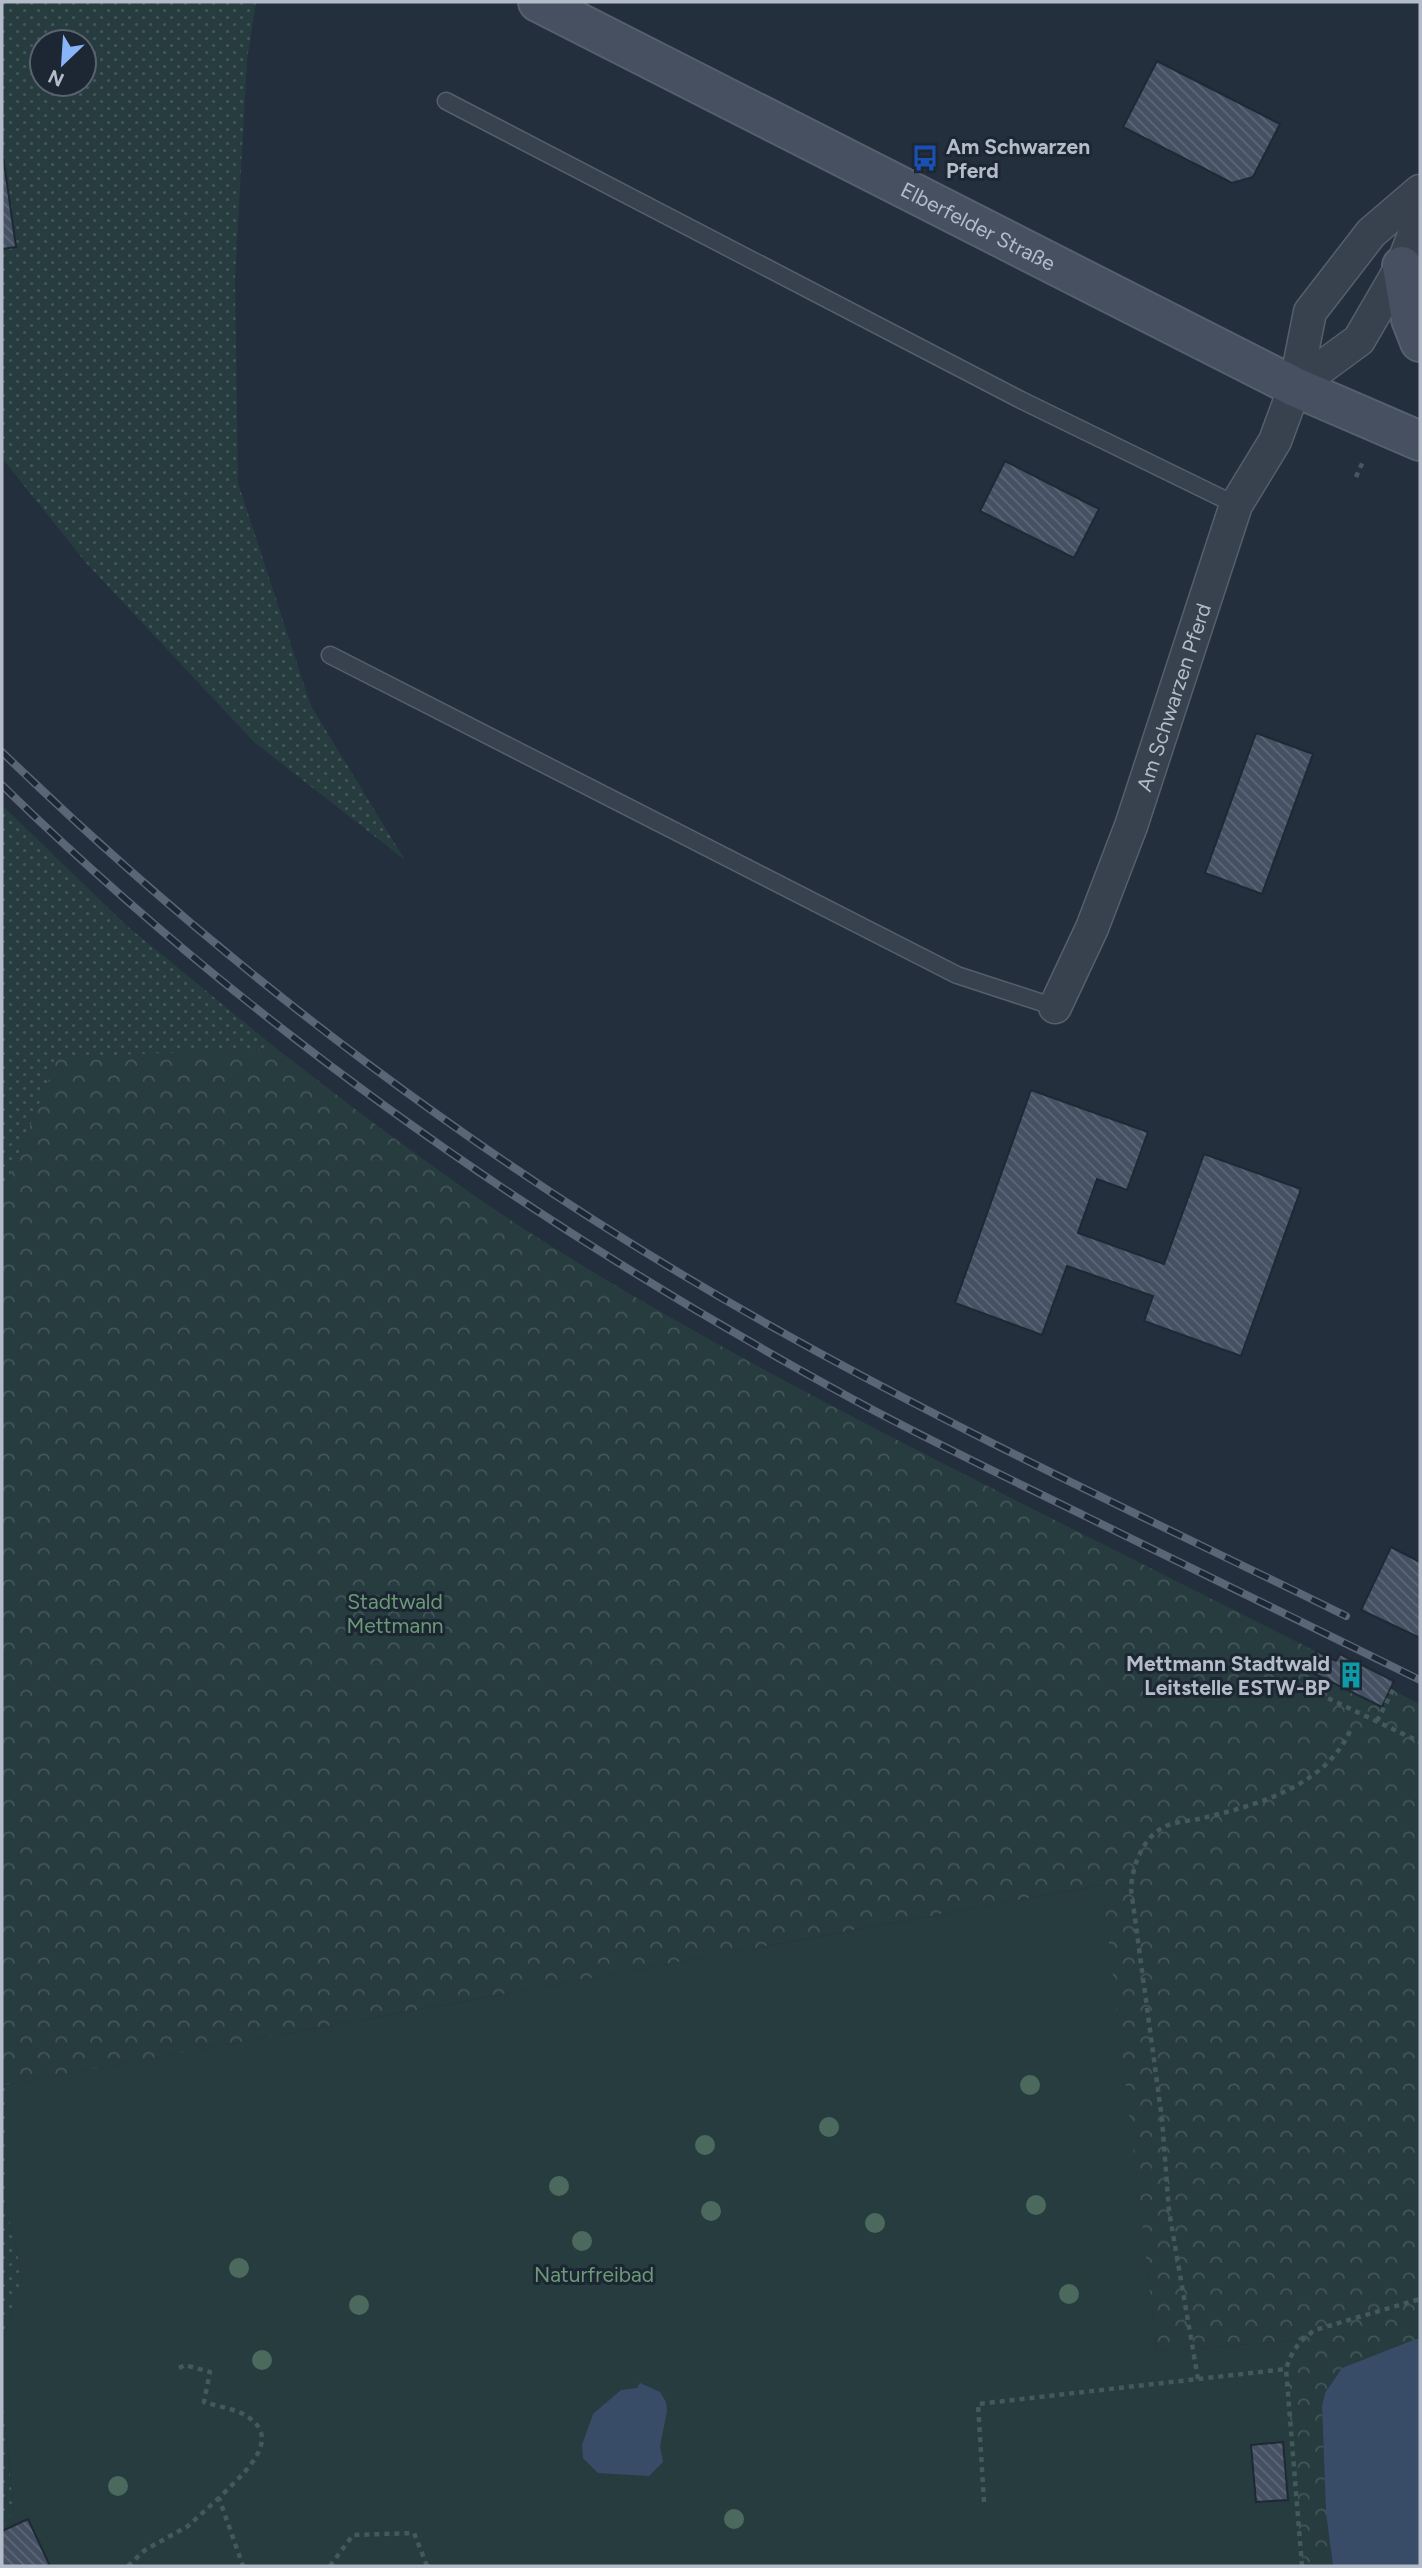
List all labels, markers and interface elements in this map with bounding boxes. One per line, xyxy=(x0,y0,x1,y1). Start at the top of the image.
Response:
north arrow xyxy=(28,28,98,98)
text: N xyxy=(45,64,68,91)
place label: Am Schwarzen Pferd xyxy=(946,134,1090,183)
bus stop icon: Am Schwarzen Pferd xyxy=(910,143,940,173)
street label: Elberfelder Straße xyxy=(897,176,1060,276)
street label: Am Schwarzen Pferd xyxy=(1131,600,1216,794)
park label: Stadtwald Mettmann xyxy=(346,1589,444,1638)
place label: Mettmann Stadtwald Leitstelle ESTW-BP xyxy=(1126,1651,1330,1700)
building icon: Mettmann Stadtwald Leitstelle ESTW-BP xyxy=(1336,1660,1366,1690)
park label: Naturfreibad xyxy=(534,2262,654,2287)

